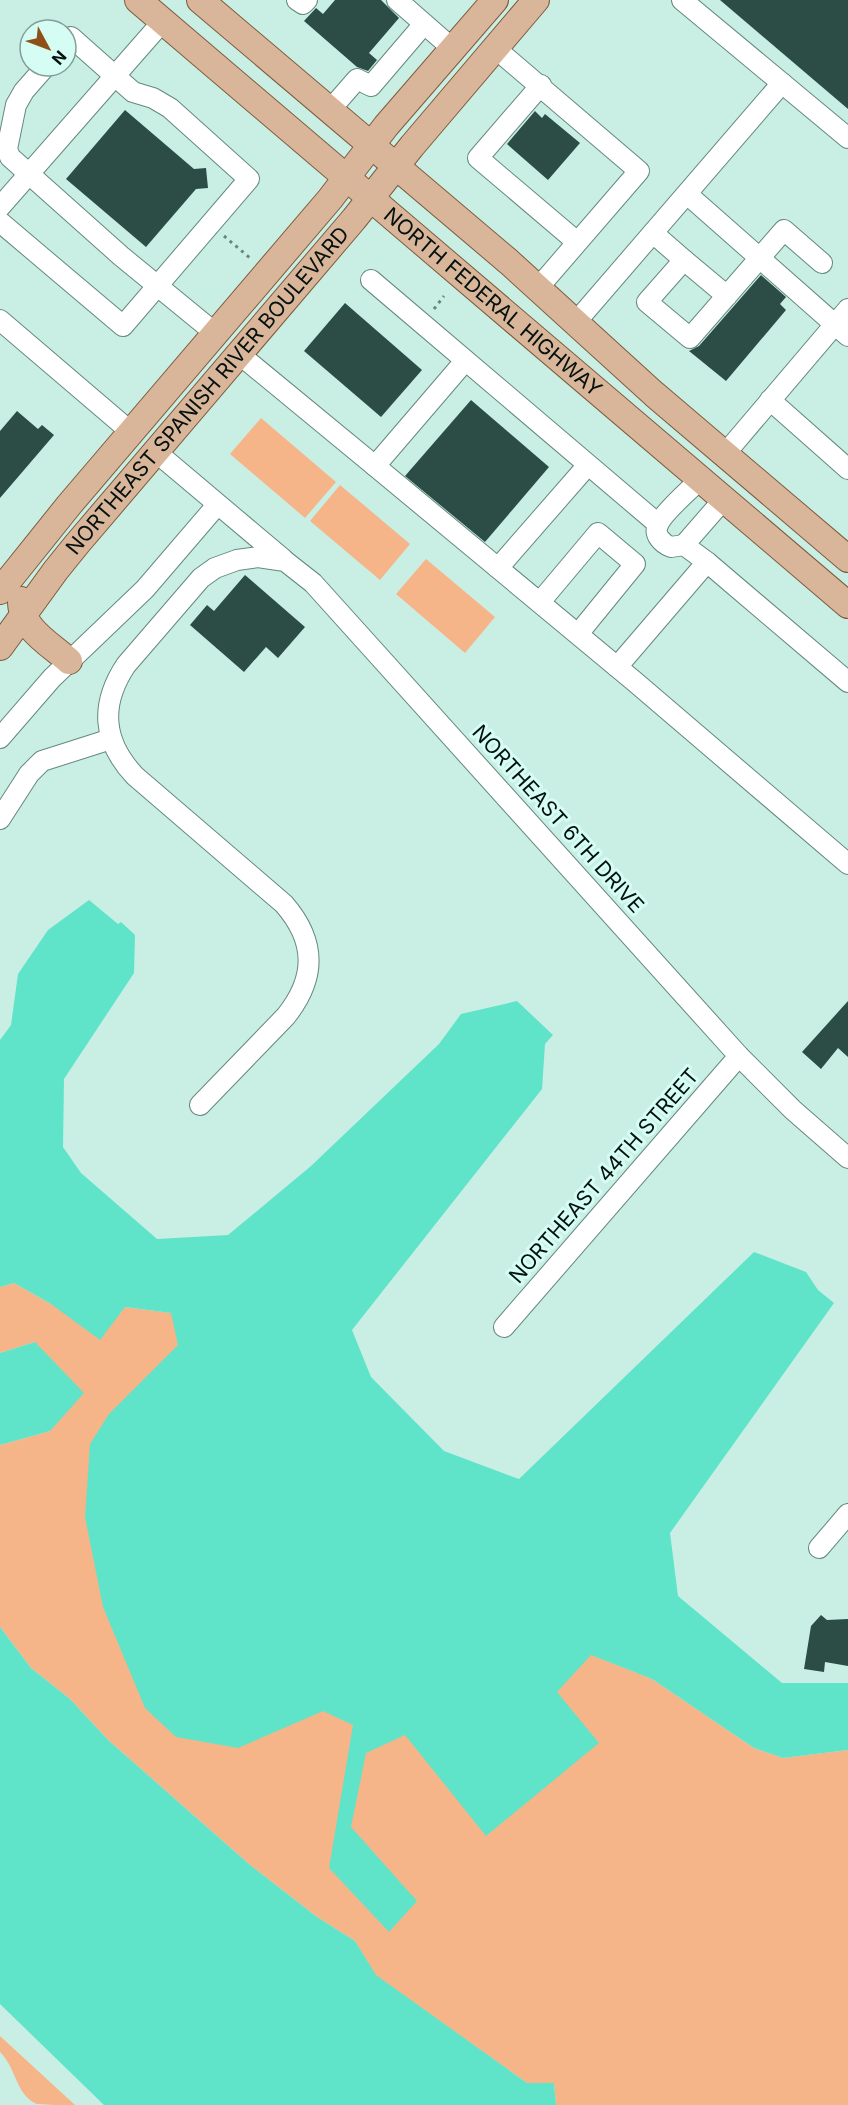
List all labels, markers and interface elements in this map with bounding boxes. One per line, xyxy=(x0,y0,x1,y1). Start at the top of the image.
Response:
north arrow xyxy=(18,18,78,78)
text: N xyxy=(48,47,71,69)
street label: NORTH FEDERAL HIGHWAY xyxy=(379,202,607,402)
street label: NORTHEAST SPANISH RIVER BOULEVARD xyxy=(61,221,354,559)
street label: NORTHEAST 6TH DRIVE xyxy=(467,720,649,918)
street label: NORTHEAST 44TH STREET xyxy=(504,1063,704,1288)

